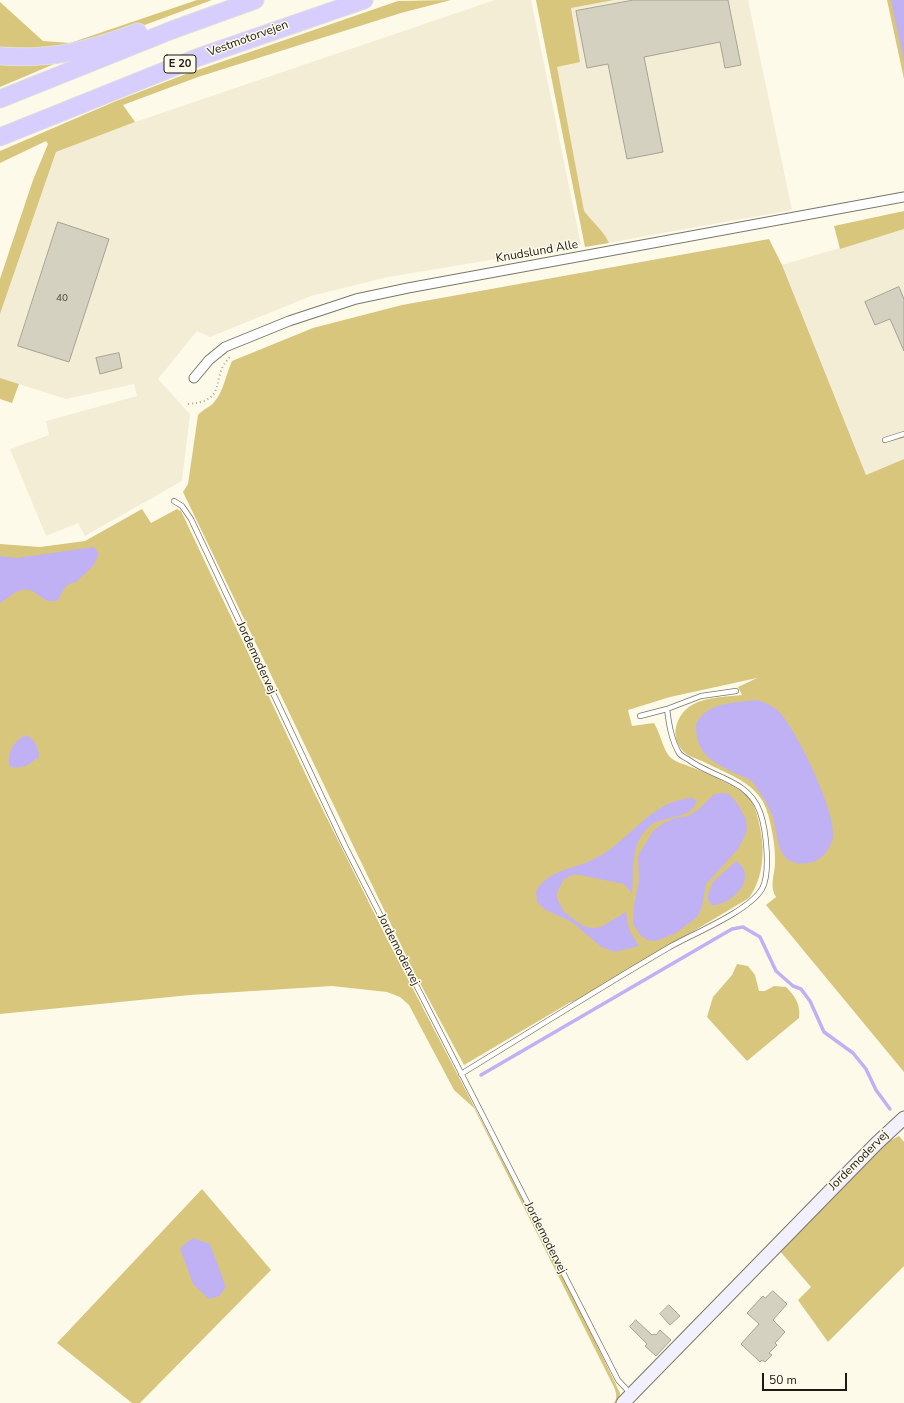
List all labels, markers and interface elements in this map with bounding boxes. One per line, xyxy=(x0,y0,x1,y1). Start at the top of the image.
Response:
street label: Vestmotorvejen xyxy=(206,18,290,60)
road number: E 20 xyxy=(164,55,196,73)
street label: Knudslund Alle xyxy=(495,238,579,266)
house number: 40 xyxy=(56,293,68,305)
street label: Jordemodervej xyxy=(233,619,279,697)
street label: Jordemodervej xyxy=(374,912,422,988)
street label: Jordemodervej xyxy=(826,1128,892,1194)
street label: Jordemodervej xyxy=(521,1200,569,1276)
scale bar xyxy=(764,1365,849,1391)
text: 50 m xyxy=(769,1372,797,1388)

